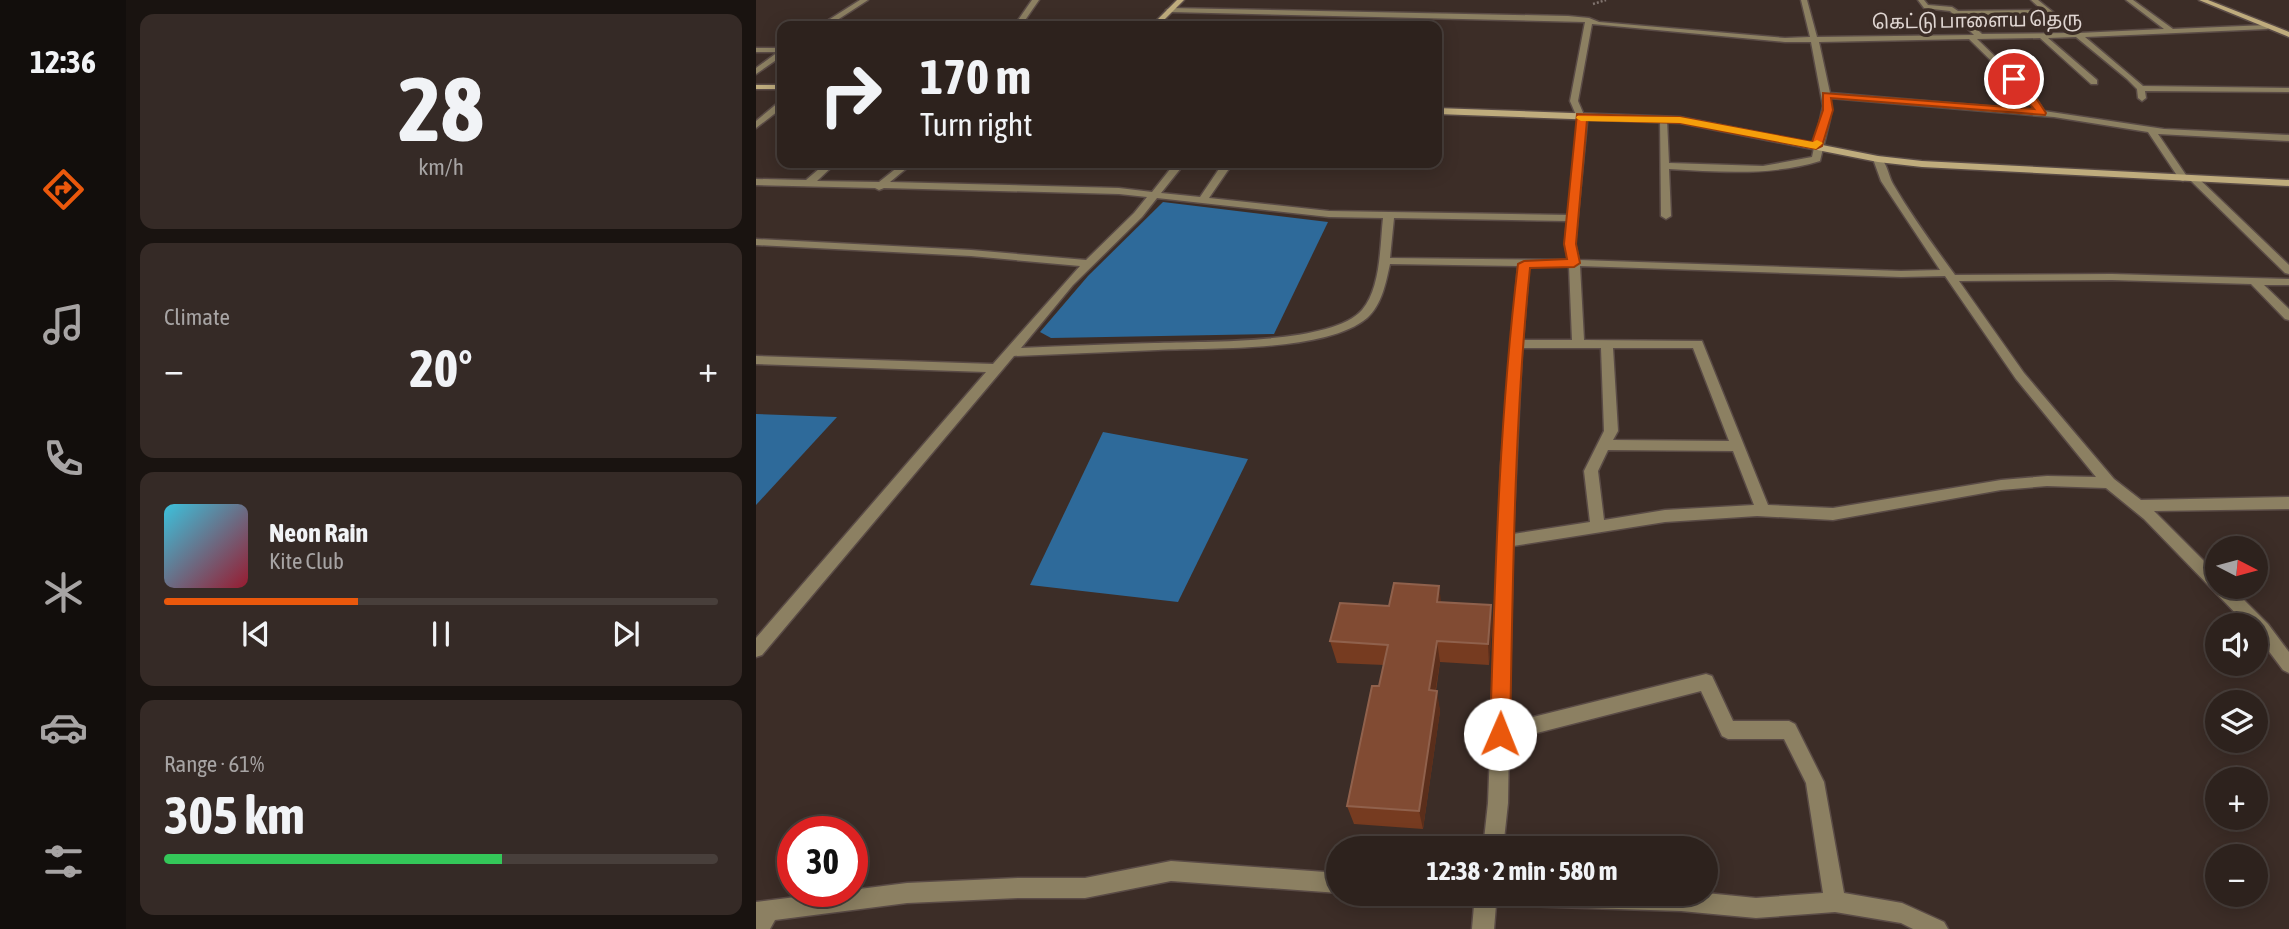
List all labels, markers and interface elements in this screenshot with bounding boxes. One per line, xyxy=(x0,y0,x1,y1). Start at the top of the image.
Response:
street label: கெட்டு பாளைய தெரு xyxy=(1872,7,2082,36)
text: 12:36 xyxy=(30,43,96,80)
text: 170 m xyxy=(920,48,1031,104)
icon: right xyxy=(805,49,896,140)
pin xyxy=(1984,49,2044,109)
text: 28 xyxy=(398,56,484,160)
icon: arrive xyxy=(1995,60,2033,98)
text: Turn right xyxy=(920,106,1033,143)
text: km/h xyxy=(418,154,464,180)
icon: directions xyxy=(39,165,88,214)
icon: music xyxy=(39,300,88,349)
text: Climate xyxy=(164,304,230,330)
text: 20° xyxy=(409,338,473,398)
text: − xyxy=(164,347,184,390)
text: + xyxy=(698,347,718,390)
icon: phone xyxy=(39,434,88,483)
text: Neon Rain xyxy=(269,518,368,548)
north arrow xyxy=(2205,536,2268,598)
map controls xyxy=(2205,536,2268,907)
text: Kite Club xyxy=(269,548,344,574)
icon: climate xyxy=(39,568,88,617)
button: sound xyxy=(2205,613,2268,676)
icon: previous xyxy=(237,615,275,653)
icon: pause xyxy=(422,615,460,653)
icon: next xyxy=(607,615,645,653)
button: layers xyxy=(2205,690,2268,753)
position arrow xyxy=(1463,697,1537,771)
icon: car xyxy=(39,703,88,752)
text: Range · 61% xyxy=(164,751,264,777)
button: + xyxy=(2205,767,2268,830)
text: 305 km xyxy=(164,785,305,845)
speed limit sign: 30 xyxy=(777,816,868,907)
icon: filters xyxy=(39,837,88,886)
button: − xyxy=(2205,844,2268,907)
text: 12:38 · 2 min · 580 m xyxy=(1427,856,1617,886)

